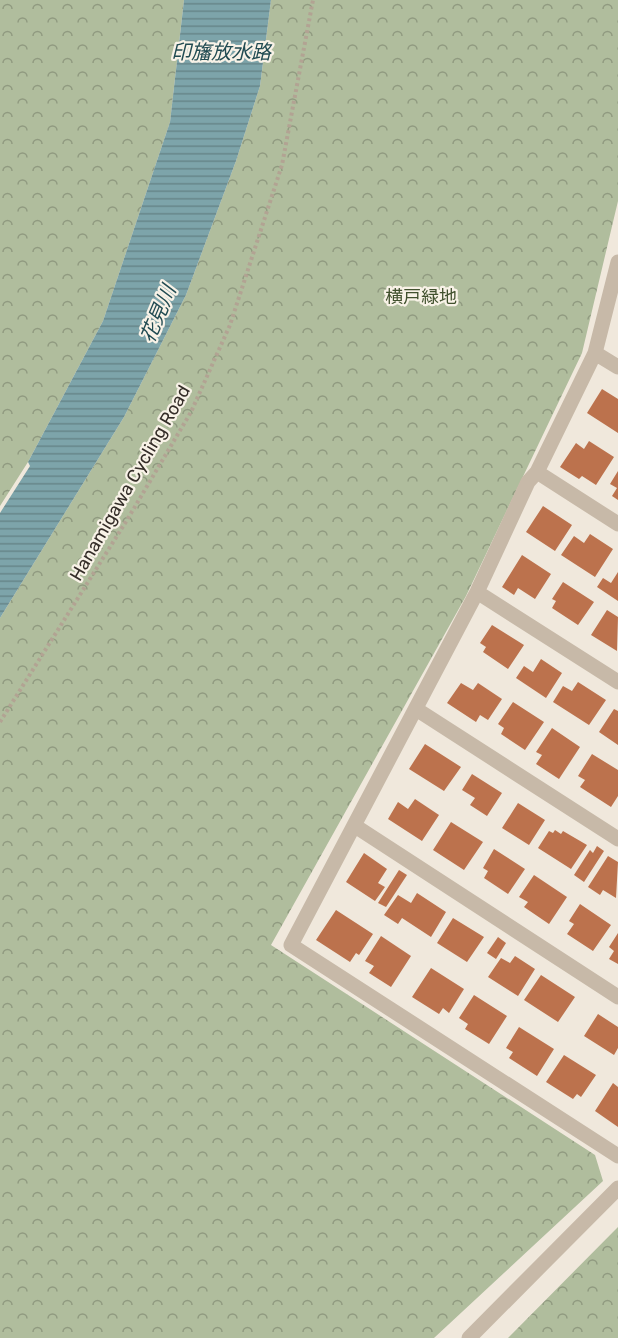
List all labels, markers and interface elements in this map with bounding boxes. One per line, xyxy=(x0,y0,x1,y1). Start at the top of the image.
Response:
water label: 印旛放水路 xyxy=(171,40,273,64)
water label: 花見川 xyxy=(135,280,182,346)
park label: 横戸緑地 xyxy=(385,286,457,308)
street label: Hanamigawa Cycling Road xyxy=(65,381,195,585)

